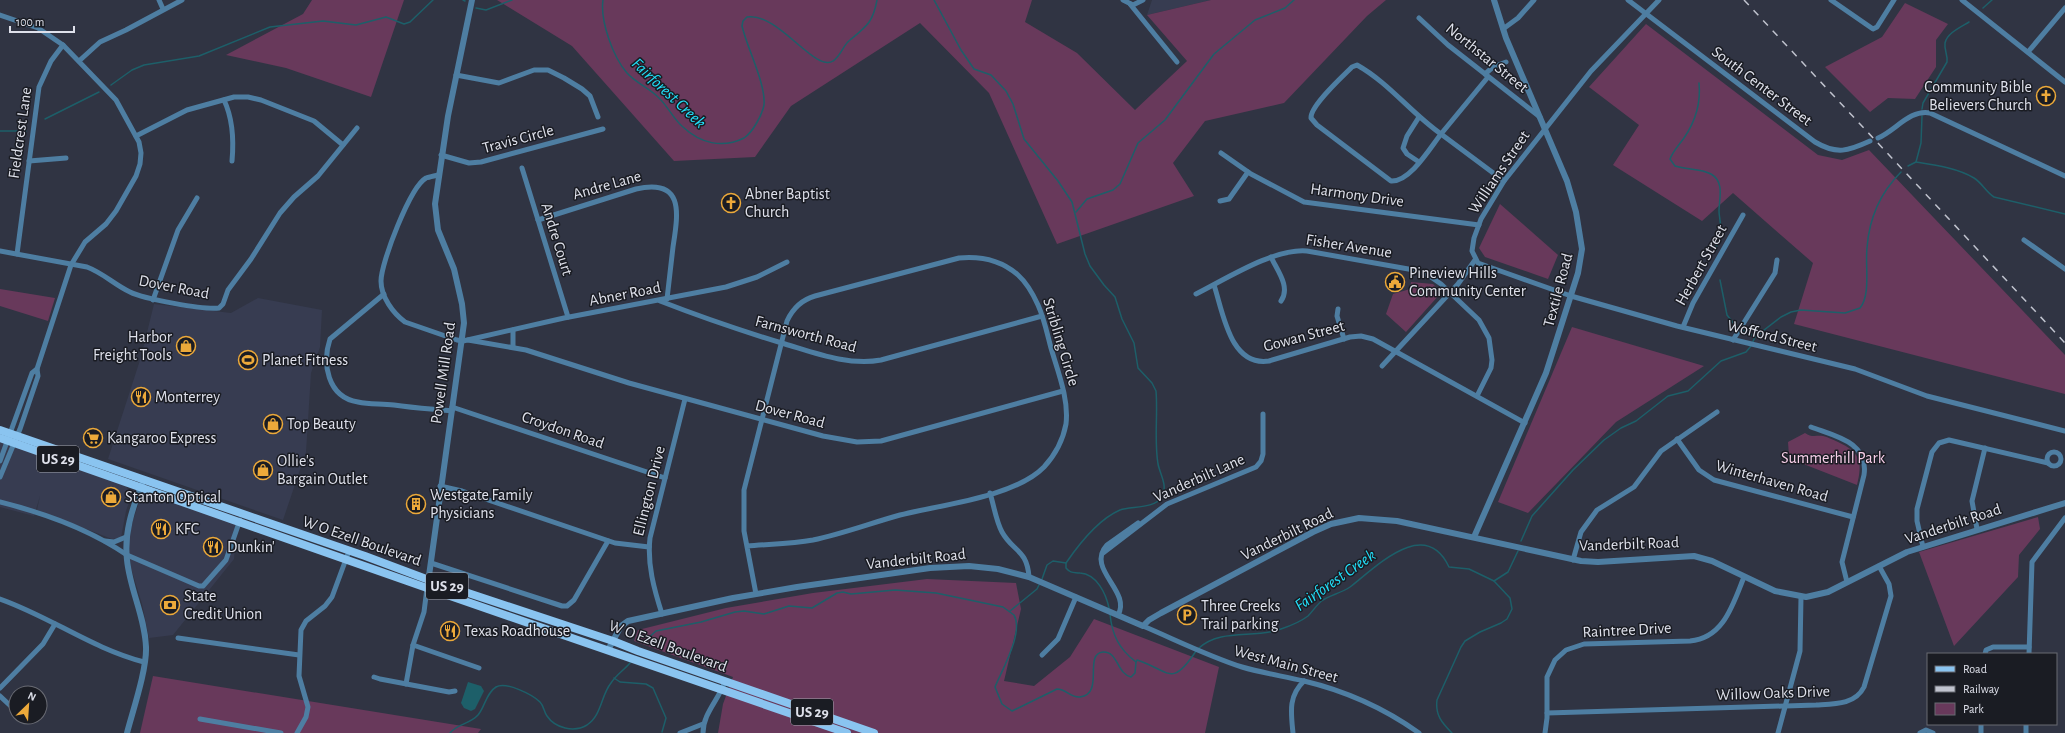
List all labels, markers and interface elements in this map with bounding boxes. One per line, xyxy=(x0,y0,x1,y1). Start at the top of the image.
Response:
scale bar xyxy=(10,8,74,34)
text: 100 m xyxy=(16,16,44,28)
street label: Northstar Street xyxy=(1443,20,1531,96)
street label: South Center Street xyxy=(1709,43,1815,129)
water label: Fairforest Creek xyxy=(629,55,709,131)
place label: Community Bible Believers Church xyxy=(1924,79,2032,113)
church icon: Community Bible Believers Church xyxy=(2035,85,2057,107)
street label: Fieldcrest Lane xyxy=(6,86,34,180)
street label: Travis Circle xyxy=(481,122,555,156)
street label: Williams Street xyxy=(1465,128,1533,216)
street label: Andre Lane xyxy=(571,168,643,202)
street label: Harmony Drive xyxy=(1309,181,1405,210)
place label: Abner Baptist Church xyxy=(745,186,830,220)
church icon: Abner Baptist Church xyxy=(720,192,742,214)
street label: Andre Court xyxy=(538,201,576,277)
street label: Herbert Street xyxy=(1672,222,1730,308)
street label: Fisher Avenue xyxy=(1305,231,1393,261)
street label: Textile Road xyxy=(1540,251,1576,329)
place label: Pineview Hills Community Center xyxy=(1409,265,1527,300)
public building icon: Pineview Hills Community Center xyxy=(1384,271,1406,293)
street label: Dover Road xyxy=(137,272,211,302)
street label: Abner Road xyxy=(588,279,662,309)
street label: Stribling Circle xyxy=(1040,296,1082,388)
street label: Farnsworth Road xyxy=(754,313,858,355)
street label: Wofford Street xyxy=(1725,317,1819,355)
street label: Gowan Street xyxy=(1262,318,1346,354)
street label: Powell Mill Road xyxy=(428,321,458,425)
place label: Harbor Freight Tools xyxy=(93,329,173,363)
shop icon: Harbor Freight Tools xyxy=(175,335,197,357)
sports icon: Planet Fitness xyxy=(237,349,259,371)
place label: Planet Fitness xyxy=(262,352,348,368)
restaurant icon: Monterrey xyxy=(130,386,152,408)
place label: Monterrey xyxy=(155,389,220,406)
street label: Dover Road xyxy=(753,397,827,431)
street label: Croydon Road xyxy=(519,408,606,453)
shop icon: Top Beauty xyxy=(262,413,284,435)
place label: Top Beauty xyxy=(287,416,356,433)
supermarket icon: Kangaroo Express xyxy=(82,427,104,449)
place label: Kangaroo Express xyxy=(107,430,217,446)
street label: Ellington Drive xyxy=(630,444,668,538)
road number: US 29 xyxy=(37,446,79,472)
park label: Summerhill Park xyxy=(1781,450,1886,466)
street label: Vanderbilt Lane xyxy=(1151,451,1247,505)
place label: Ollie's Bargain Outlet xyxy=(277,453,368,487)
street label: Winterhaven Road xyxy=(1714,457,1830,505)
shop icon: Ollie's Bargain Outlet xyxy=(252,459,274,481)
shop icon: Stanton Optical xyxy=(100,486,122,508)
place label: Westgate Family Physicians xyxy=(430,487,533,522)
place label: Stanton Optical xyxy=(125,489,221,505)
building icon: Westgate Family Physicians xyxy=(405,493,427,515)
street label: Vanderbilt Road xyxy=(1903,501,2003,547)
street label: Vanderbilt Road xyxy=(1238,505,1336,563)
street label: W O Ezell Boulevard xyxy=(301,513,423,569)
restaurant icon: KFC xyxy=(150,518,172,540)
place label: KFC xyxy=(175,521,199,537)
street label: Vanderbilt Road xyxy=(1579,534,1679,554)
restaurant icon: Dunkin' xyxy=(202,536,224,558)
place label: Dunkin' xyxy=(227,539,275,555)
street label: Vanderbilt Road xyxy=(865,546,967,572)
water label: Fairforest Creek xyxy=(1291,546,1379,614)
road number: US 29 xyxy=(426,573,468,599)
place label: State Credit Union xyxy=(184,588,262,622)
bank icon: State Credit Union xyxy=(159,594,181,616)
place label: Three Creeks Trail parking xyxy=(1201,598,1281,632)
parking icon: Three Creeks Trail parking xyxy=(1176,604,1198,626)
street label: W O Ezell Boulevard xyxy=(607,617,729,675)
restaurant icon: Texas Roadhouse xyxy=(439,620,461,642)
street label: Raintree Drive xyxy=(1582,620,1672,640)
place label: Texas Roadhouse xyxy=(464,623,570,639)
street label: West Main Street xyxy=(1232,642,1340,686)
legend xyxy=(1927,653,2057,725)
text: Road xyxy=(1963,663,1987,675)
street label: Willow Oaks Drive xyxy=(1716,683,1830,703)
text: Railway xyxy=(1963,683,1999,696)
north arrow xyxy=(8,685,48,725)
text: N xyxy=(26,690,38,703)
road number: US 29 xyxy=(791,699,833,725)
text: Park xyxy=(1963,703,1984,715)

